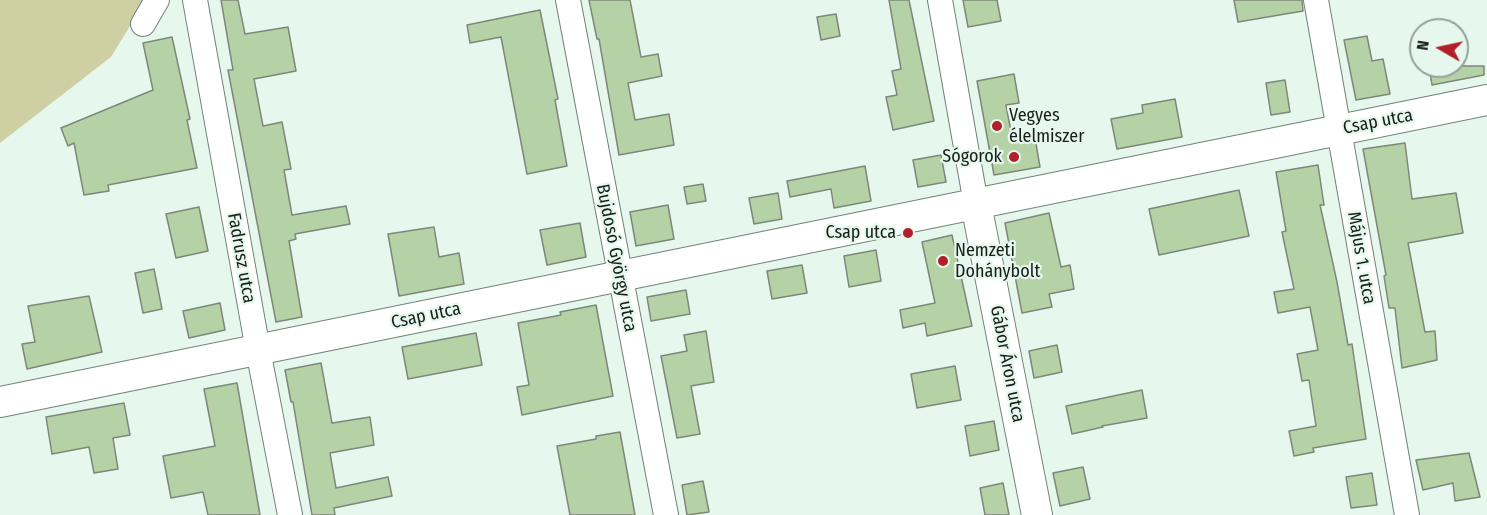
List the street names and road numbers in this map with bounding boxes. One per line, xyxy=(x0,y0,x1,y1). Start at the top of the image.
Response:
street label: Csap utca xyxy=(1341,105,1415,139)
street label: Bujdosó György utca xyxy=(591,182,641,334)
street label: Május 1. utca xyxy=(1342,210,1380,306)
street label: Fadrusz utca xyxy=(222,211,260,305)
street label: Csap utca xyxy=(389,298,463,334)
street label: Gábor Áron utca xyxy=(985,304,1029,424)

